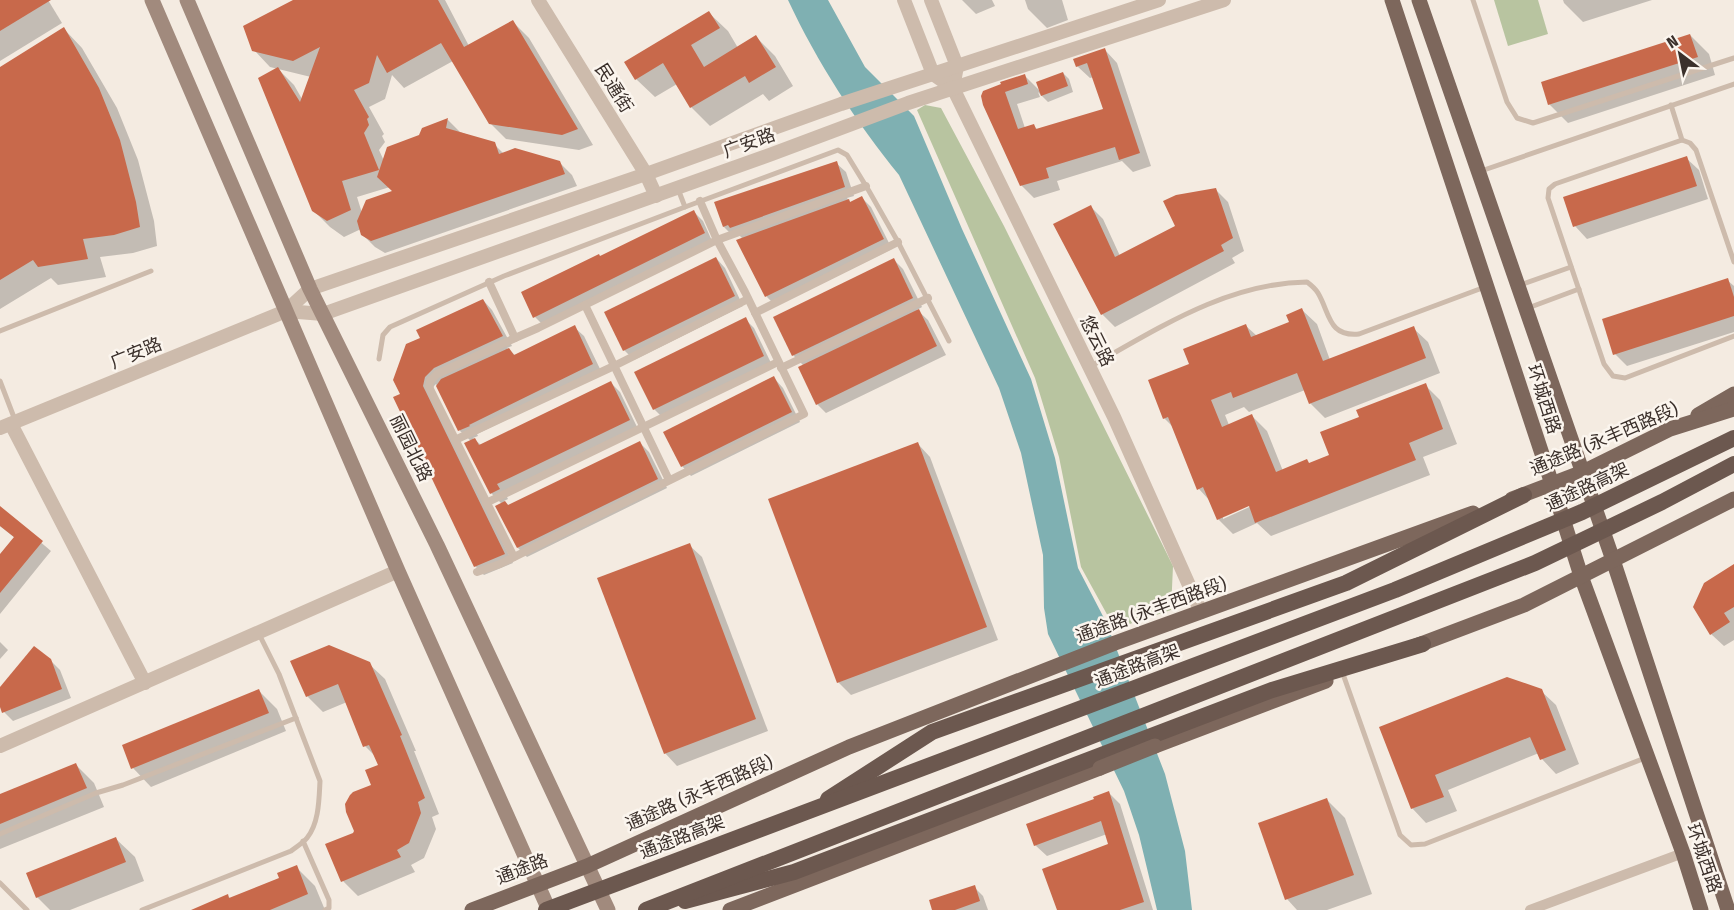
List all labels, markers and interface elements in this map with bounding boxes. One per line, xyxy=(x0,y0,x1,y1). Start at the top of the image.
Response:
north arrow xyxy=(1650,24,1710,84)
text: N xyxy=(1663,31,1681,52)
street label: 民通街 xyxy=(590,59,638,117)
street label: 广安路 xyxy=(720,123,778,163)
street label: 悠云路 xyxy=(1075,312,1119,370)
street label: 广安路 xyxy=(107,333,165,373)
street label: 环城西路 xyxy=(1522,361,1566,437)
street label: 通途路 (永丰西路段) xyxy=(1527,398,1681,480)
street label: 丽园北路 xyxy=(385,411,437,485)
street label: 通途路高架 xyxy=(1542,458,1632,516)
street label: 通途路 (永丰西路段) xyxy=(1073,572,1229,648)
street label: 通途路高架 xyxy=(1091,640,1183,692)
street label: 通途路 (永丰西路段) xyxy=(622,751,776,835)
street label: 通途路高架 xyxy=(636,811,728,863)
street label: 环城西路 xyxy=(1682,820,1726,896)
street label: 通途路 xyxy=(493,849,551,889)

